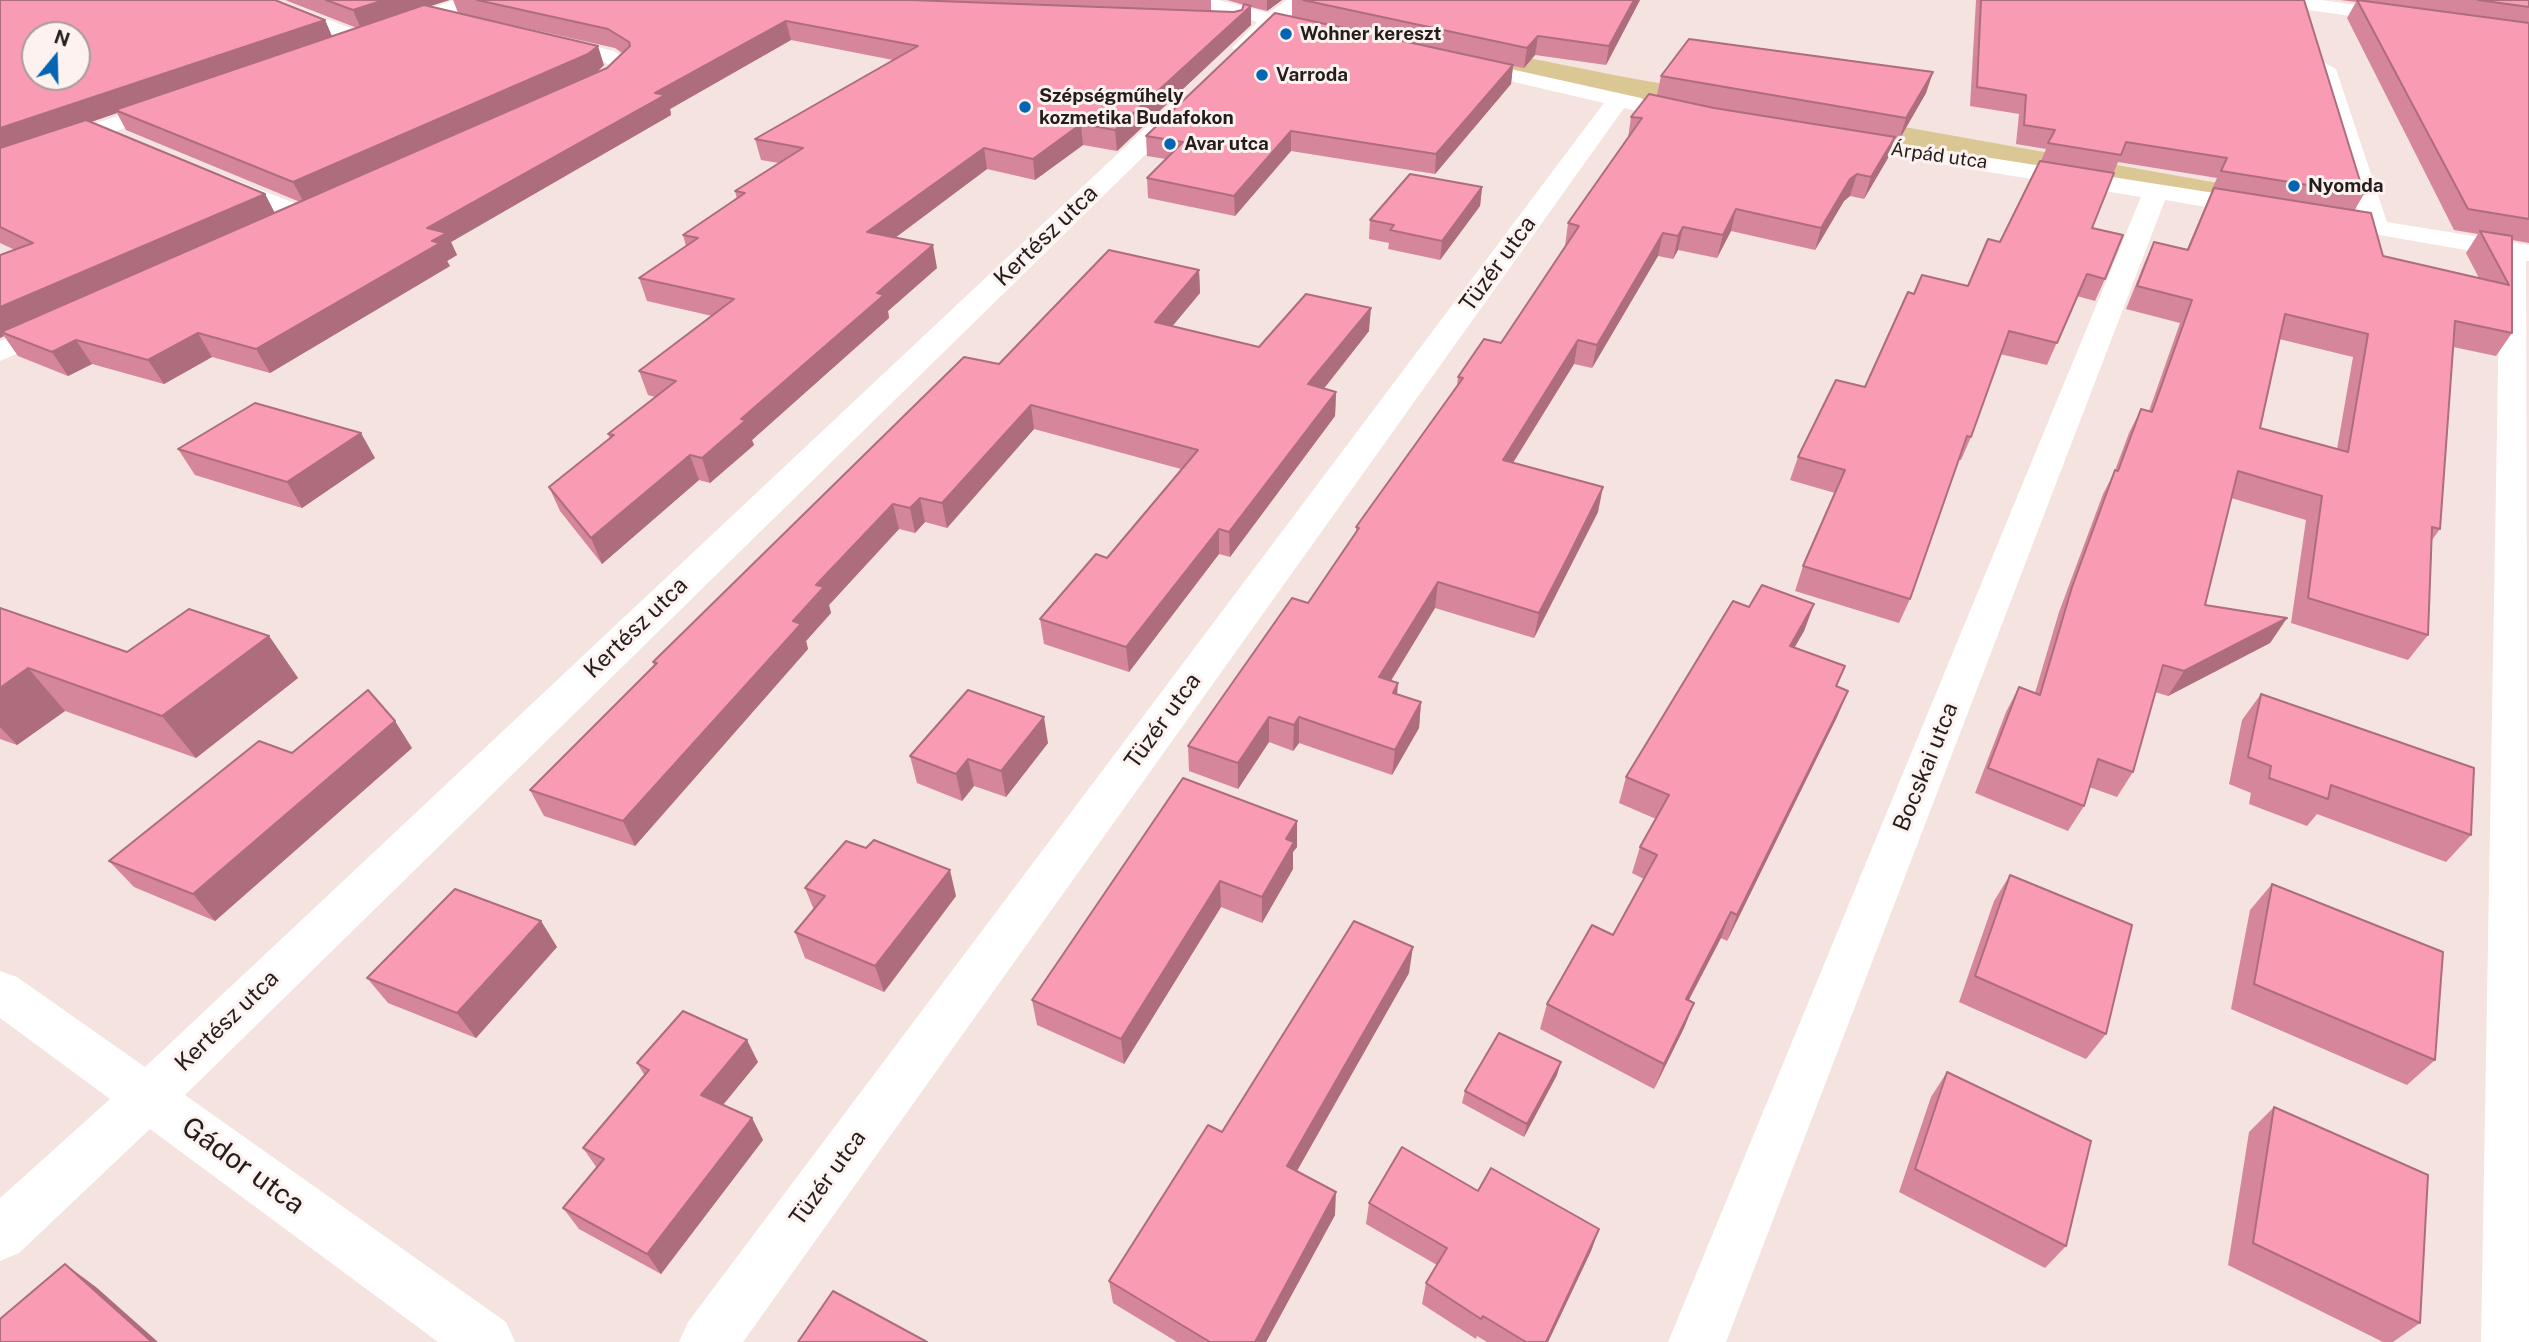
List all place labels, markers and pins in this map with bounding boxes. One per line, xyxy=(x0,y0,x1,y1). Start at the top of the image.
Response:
place label: Wohner kereszt xyxy=(1300,23,1442,45)
marker: Wohner kereszt xyxy=(1278,26,1294,42)
place label: Varroda xyxy=(1276,64,1348,86)
marker: Varroda xyxy=(1254,67,1270,83)
place label: Szépségműhely kozmetika Budafokon xyxy=(1039,85,1234,129)
marker: Szépségműhely kozmetika Budafokon xyxy=(1017,99,1033,115)
place label: Avar utca xyxy=(1184,133,1269,155)
marker: Avar utca xyxy=(1162,136,1178,152)
place label: Nyomda xyxy=(2308,175,2384,197)
marker: Nyomda xyxy=(2286,178,2302,194)

